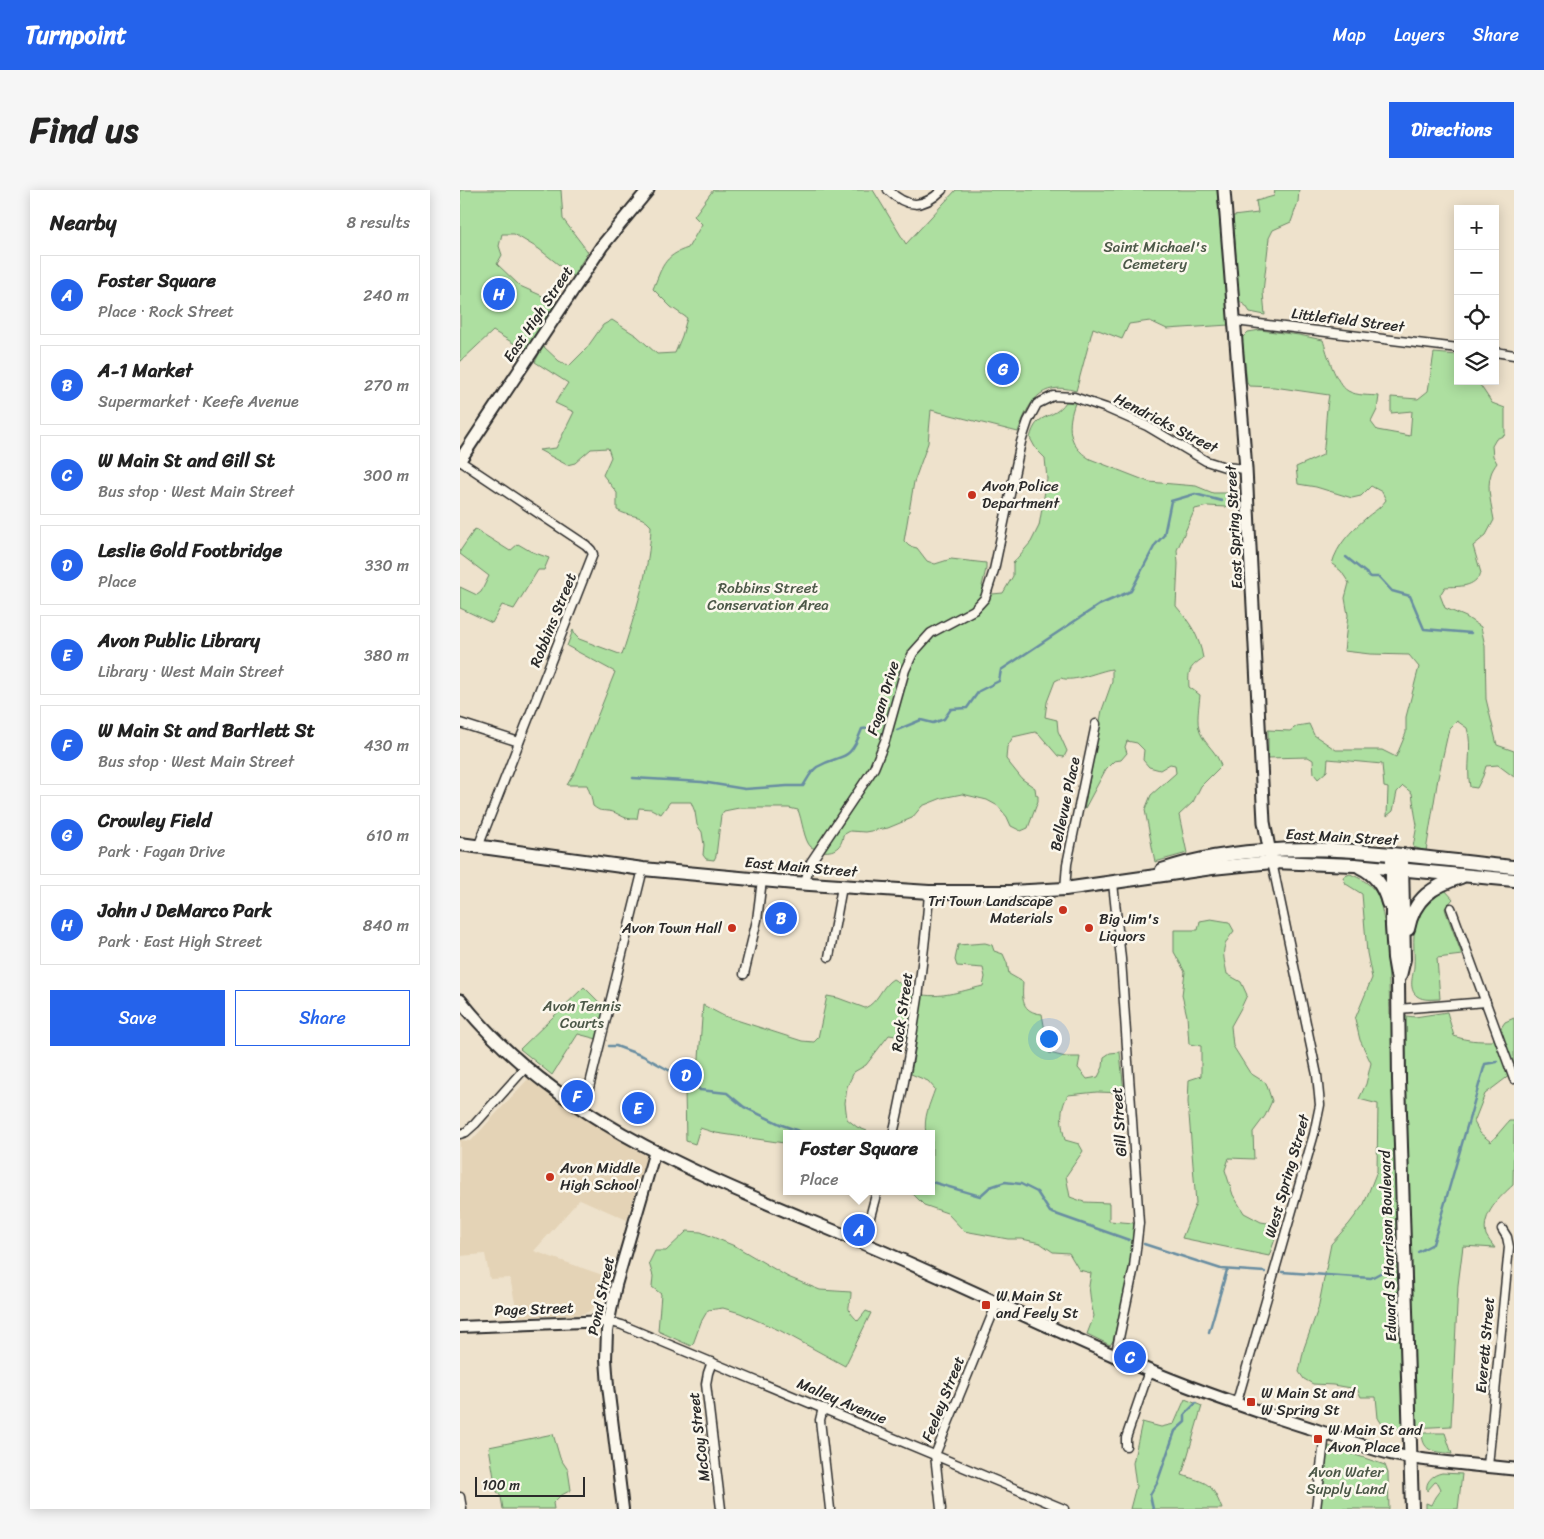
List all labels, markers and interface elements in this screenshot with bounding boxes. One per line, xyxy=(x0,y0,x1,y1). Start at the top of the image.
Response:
text: Turnpoint xyxy=(25,14,127,56)
text: Map xyxy=(1333,19,1366,51)
text: Layers xyxy=(1394,19,1445,51)
text: Share xyxy=(1473,19,1519,51)
text: Find us xyxy=(30,99,138,161)
button: Directions xyxy=(1389,102,1514,158)
text: Nearby xyxy=(50,204,116,242)
map controls xyxy=(1454,205,1499,385)
button: + xyxy=(1454,205,1499,250)
text: 8 results xyxy=(347,208,410,237)
park label: Saint Michael's Cemetery xyxy=(1103,234,1207,277)
button: − xyxy=(1454,250,1499,295)
street label: East High Street xyxy=(500,263,576,365)
text: Foster Square xyxy=(98,264,216,297)
pin: H xyxy=(483,275,515,313)
text: A xyxy=(62,281,72,310)
text: 240 m xyxy=(363,281,409,310)
button: locate xyxy=(1454,295,1499,340)
text: Place · Rock Street xyxy=(98,297,234,326)
street label: Littlefield Street xyxy=(1290,300,1407,340)
button: layers xyxy=(1454,340,1499,385)
pin: G xyxy=(987,350,1019,388)
text: A-1 Market xyxy=(98,354,193,387)
text: B xyxy=(62,371,72,400)
text: 270 m xyxy=(364,371,409,400)
street label: Hendricks Street xyxy=(1109,386,1223,461)
text: Supermarket · Keefe Avenue xyxy=(98,387,299,416)
text: W Main St and Gill St xyxy=(98,444,275,477)
text: C xyxy=(62,461,72,490)
text: 300 m xyxy=(364,461,409,490)
street label: East Spring Street xyxy=(1218,463,1250,590)
place label: Avon Police Department xyxy=(981,473,1060,516)
text: Bus stop · West Main Street xyxy=(98,477,294,506)
marker: Avon Police Department xyxy=(966,489,978,501)
text: Leslie Gold Footbridge xyxy=(98,534,282,567)
text: D xyxy=(62,551,72,580)
text: 330 m xyxy=(365,551,409,580)
text: Place xyxy=(98,567,137,596)
street label: Robbins Street xyxy=(522,568,584,671)
park label: Robbins Street Conservation Area xyxy=(707,575,829,618)
text: Avon Public Library xyxy=(98,624,260,657)
text: E xyxy=(63,641,71,670)
text: 380 m xyxy=(364,641,409,670)
text: Library · West Main Street xyxy=(98,657,284,686)
street label: Fagan Drive xyxy=(859,657,907,738)
text: W Main St and Bartlett St xyxy=(98,714,315,747)
text: F xyxy=(63,731,71,760)
text: 430 m xyxy=(364,731,409,760)
text: Bus stop · West Main Street xyxy=(98,747,294,776)
street label: Bellevue Place xyxy=(1042,754,1088,854)
text: Crowley Field xyxy=(98,804,211,837)
text: G xyxy=(62,821,72,850)
text: 610 m xyxy=(366,821,409,850)
street label: East Main Street xyxy=(1285,821,1400,853)
text: Park · Fagan Drive xyxy=(98,837,225,866)
street label: East Main Street xyxy=(744,849,859,885)
place label: Tri Town Landscape Materials xyxy=(928,888,1053,931)
text: John J DeMarco Park xyxy=(98,894,272,927)
pin: B xyxy=(765,899,797,937)
marker: Tri Town Landscape Materials xyxy=(1057,904,1069,916)
place label: Big Jim's Liquors xyxy=(1099,906,1159,949)
text: H xyxy=(61,911,73,940)
text: 840 m xyxy=(363,911,409,940)
place label: Avon Town Hall xyxy=(621,915,723,941)
marker: Avon Town Hall xyxy=(726,922,738,934)
marker: Big Jim's Liquors xyxy=(1083,922,1095,934)
text: Park · East High Street xyxy=(98,927,262,956)
street label: Rock Street xyxy=(884,970,920,1053)
button: Save xyxy=(50,990,225,1046)
button: Share xyxy=(235,990,410,1046)
park label: Avon Tennis Courts xyxy=(542,993,621,1036)
your location xyxy=(1036,1026,1062,1052)
pin: D xyxy=(670,1056,702,1094)
pin: F xyxy=(561,1077,593,1115)
street label: Gill Street xyxy=(1104,1086,1134,1158)
pin: E xyxy=(622,1089,654,1127)
street label: West Spring Street xyxy=(1257,1110,1317,1241)
popup xyxy=(783,1130,935,1195)
text: Foster Square xyxy=(800,1132,918,1165)
street label: Edward S Harrison Boulevard xyxy=(1372,1149,1404,1342)
place label: Avon Middle High School xyxy=(559,1155,640,1198)
text: Place xyxy=(800,1165,839,1194)
marker: Avon Middle High School xyxy=(544,1171,556,1183)
pin: A xyxy=(843,1211,875,1249)
street label: Pond Street xyxy=(580,1254,622,1338)
place label: W Main St and Feely St xyxy=(996,1283,1079,1326)
street label: Page Street xyxy=(494,1295,575,1323)
street label: Everett Street xyxy=(1468,1295,1502,1394)
marker: W Main St and Feely St xyxy=(980,1299,992,1311)
pin: C xyxy=(1114,1338,1146,1376)
street label: Feeley Street xyxy=(914,1352,972,1446)
street label: Malley Avenue xyxy=(793,1370,891,1432)
place label: W Main St and W Spring St xyxy=(1261,1380,1356,1423)
street label: McCoy Street xyxy=(681,1390,717,1483)
marker: W Main St and W Spring St xyxy=(1245,1396,1257,1408)
place label: W Main St and Avon Place xyxy=(1327,1417,1423,1460)
marker: W Main St and Avon Place xyxy=(1312,1433,1324,1445)
park label: Avon Water Supply Land xyxy=(1306,1459,1387,1502)
text: 100 m xyxy=(482,1473,520,1498)
scale bar xyxy=(475,1474,585,1497)

